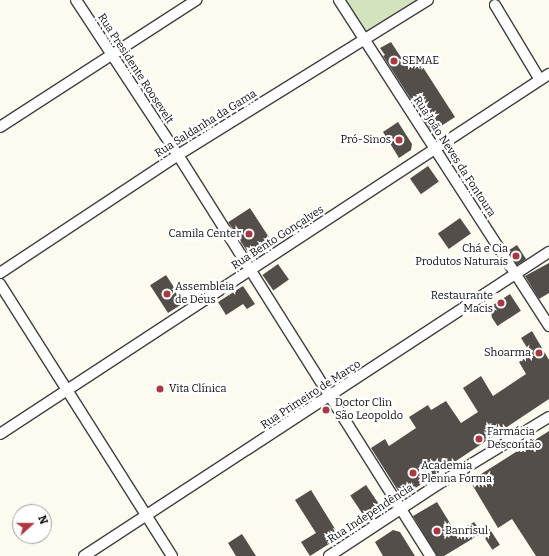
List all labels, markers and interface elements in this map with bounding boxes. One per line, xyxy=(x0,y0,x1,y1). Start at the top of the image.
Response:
street label: Rua Presidente Roosevelt xyxy=(94,11,176,127)
place label: SEMAE xyxy=(402,54,439,68)
marker: SEMAE xyxy=(389,56,399,66)
street label: Rua Saldanha da Gama xyxy=(153,87,259,161)
street label: Rua João Neves da Fontoura xyxy=(410,94,498,220)
place label: Pró-Sinos xyxy=(341,133,391,147)
marker: Pró-Sinos xyxy=(394,135,404,145)
street label: Rua Bento Gonçalves xyxy=(230,203,326,273)
place label: Camila Center xyxy=(169,227,241,241)
marker: Camila Center xyxy=(244,229,254,239)
place label: Chá e Cia Produtos Naturais xyxy=(415,243,508,269)
marker: Chá e Cia Produtos Naturais xyxy=(511,251,521,261)
place label: Assembleia de Deus xyxy=(175,281,234,307)
marker: Assembleia de Deus xyxy=(162,289,172,299)
place label: Restaurante Macis xyxy=(431,290,493,316)
marker: Restaurante Macis xyxy=(496,298,506,308)
place label: Shoarma xyxy=(484,346,531,360)
marker: Shoarma xyxy=(534,348,544,358)
street label: Rua Primeiro de Março xyxy=(259,358,363,432)
place label: Vita Clínica xyxy=(169,382,226,396)
marker: Vita Clínica xyxy=(154,383,166,395)
place label: Doctor Clin São Leopoldo xyxy=(335,397,403,423)
marker: Doctor Clin São Leopoldo xyxy=(320,404,332,416)
place label: Farmácia Descontão xyxy=(487,426,541,452)
marker: Farmácia Descontão xyxy=(474,434,484,444)
place label: Academia Plenna Forma xyxy=(421,460,492,486)
marker: Academia Plenna Forma xyxy=(408,468,418,478)
street label: Rua Independência xyxy=(326,481,416,547)
north arrow xyxy=(12,504,52,544)
text: N xyxy=(35,514,50,526)
place label: Banrisul xyxy=(445,524,488,538)
marker: Banrisul xyxy=(432,526,442,536)

